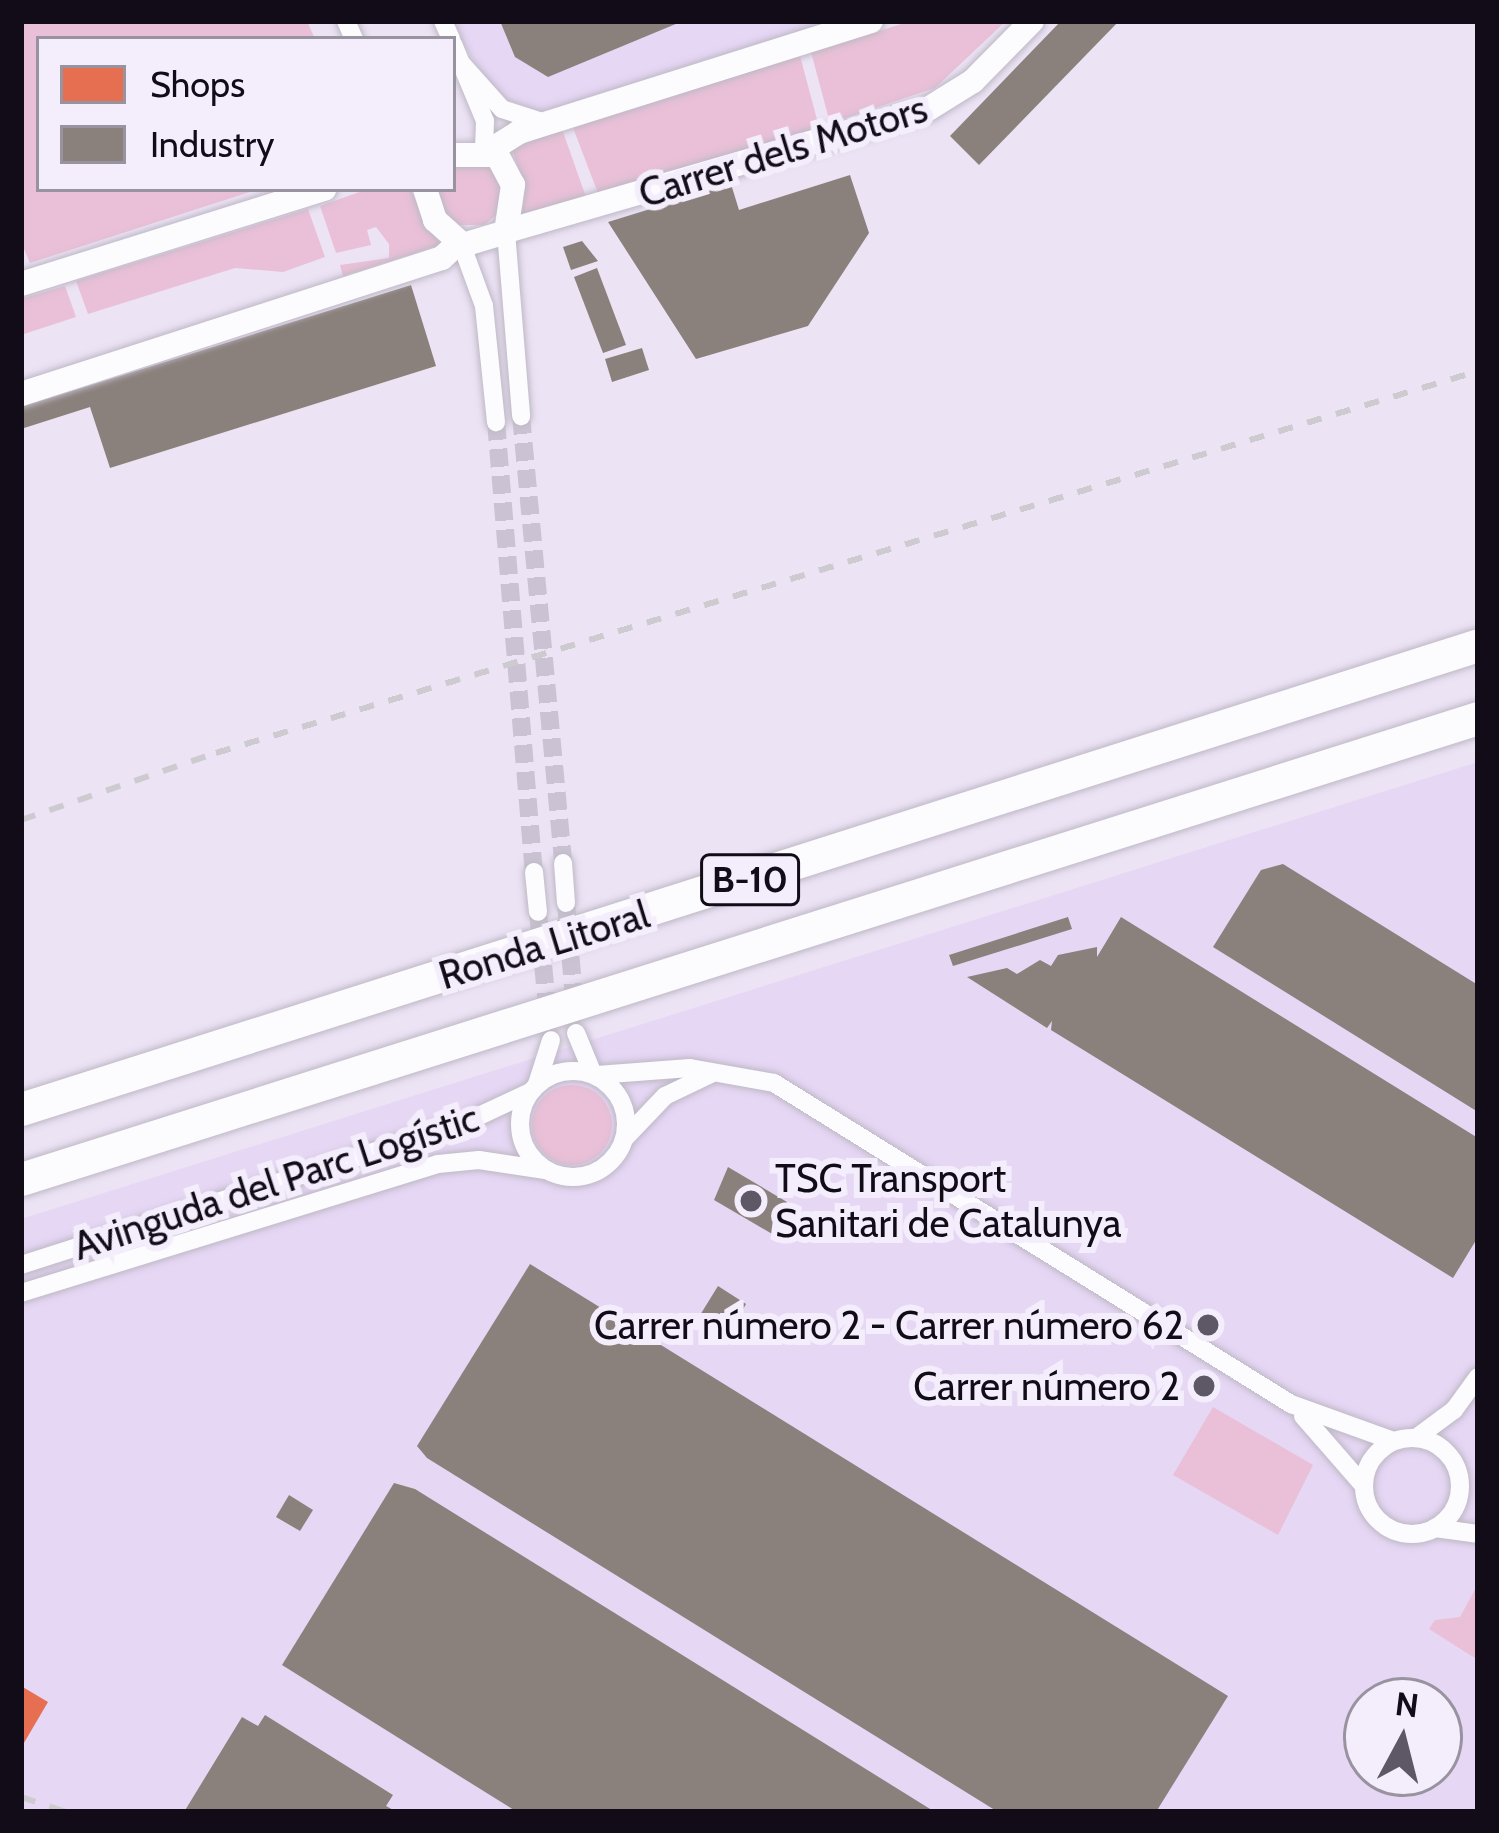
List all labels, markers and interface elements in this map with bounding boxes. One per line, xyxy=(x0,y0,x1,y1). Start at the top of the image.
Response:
legend xyxy=(36,36,456,192)
text: Shops xyxy=(150,62,245,106)
street label: Carrer dels Motors xyxy=(633,85,933,217)
text: Industry xyxy=(150,122,274,166)
road number: B-10 xyxy=(699,850,801,910)
street label: Ronda Litoral xyxy=(433,891,655,999)
street label: Avinguda del Parc Logístic xyxy=(67,1094,485,1270)
place label: TSC Transport Sanitari de Catalunya xyxy=(775,1156,1121,1247)
marker: TSC Transport Sanitari de Catalunya xyxy=(738,1188,764,1214)
place label: Carrer número 2 - Carrer número 62 xyxy=(594,1302,1184,1348)
marker: Carrer número 2 - Carrer número 62 xyxy=(1195,1312,1221,1338)
place label: Carrer número 2 xyxy=(913,1363,1180,1409)
marker: Carrer número 2 xyxy=(1191,1373,1217,1399)
north arrow xyxy=(1343,1677,1463,1797)
text: N xyxy=(1393,1683,1421,1726)

